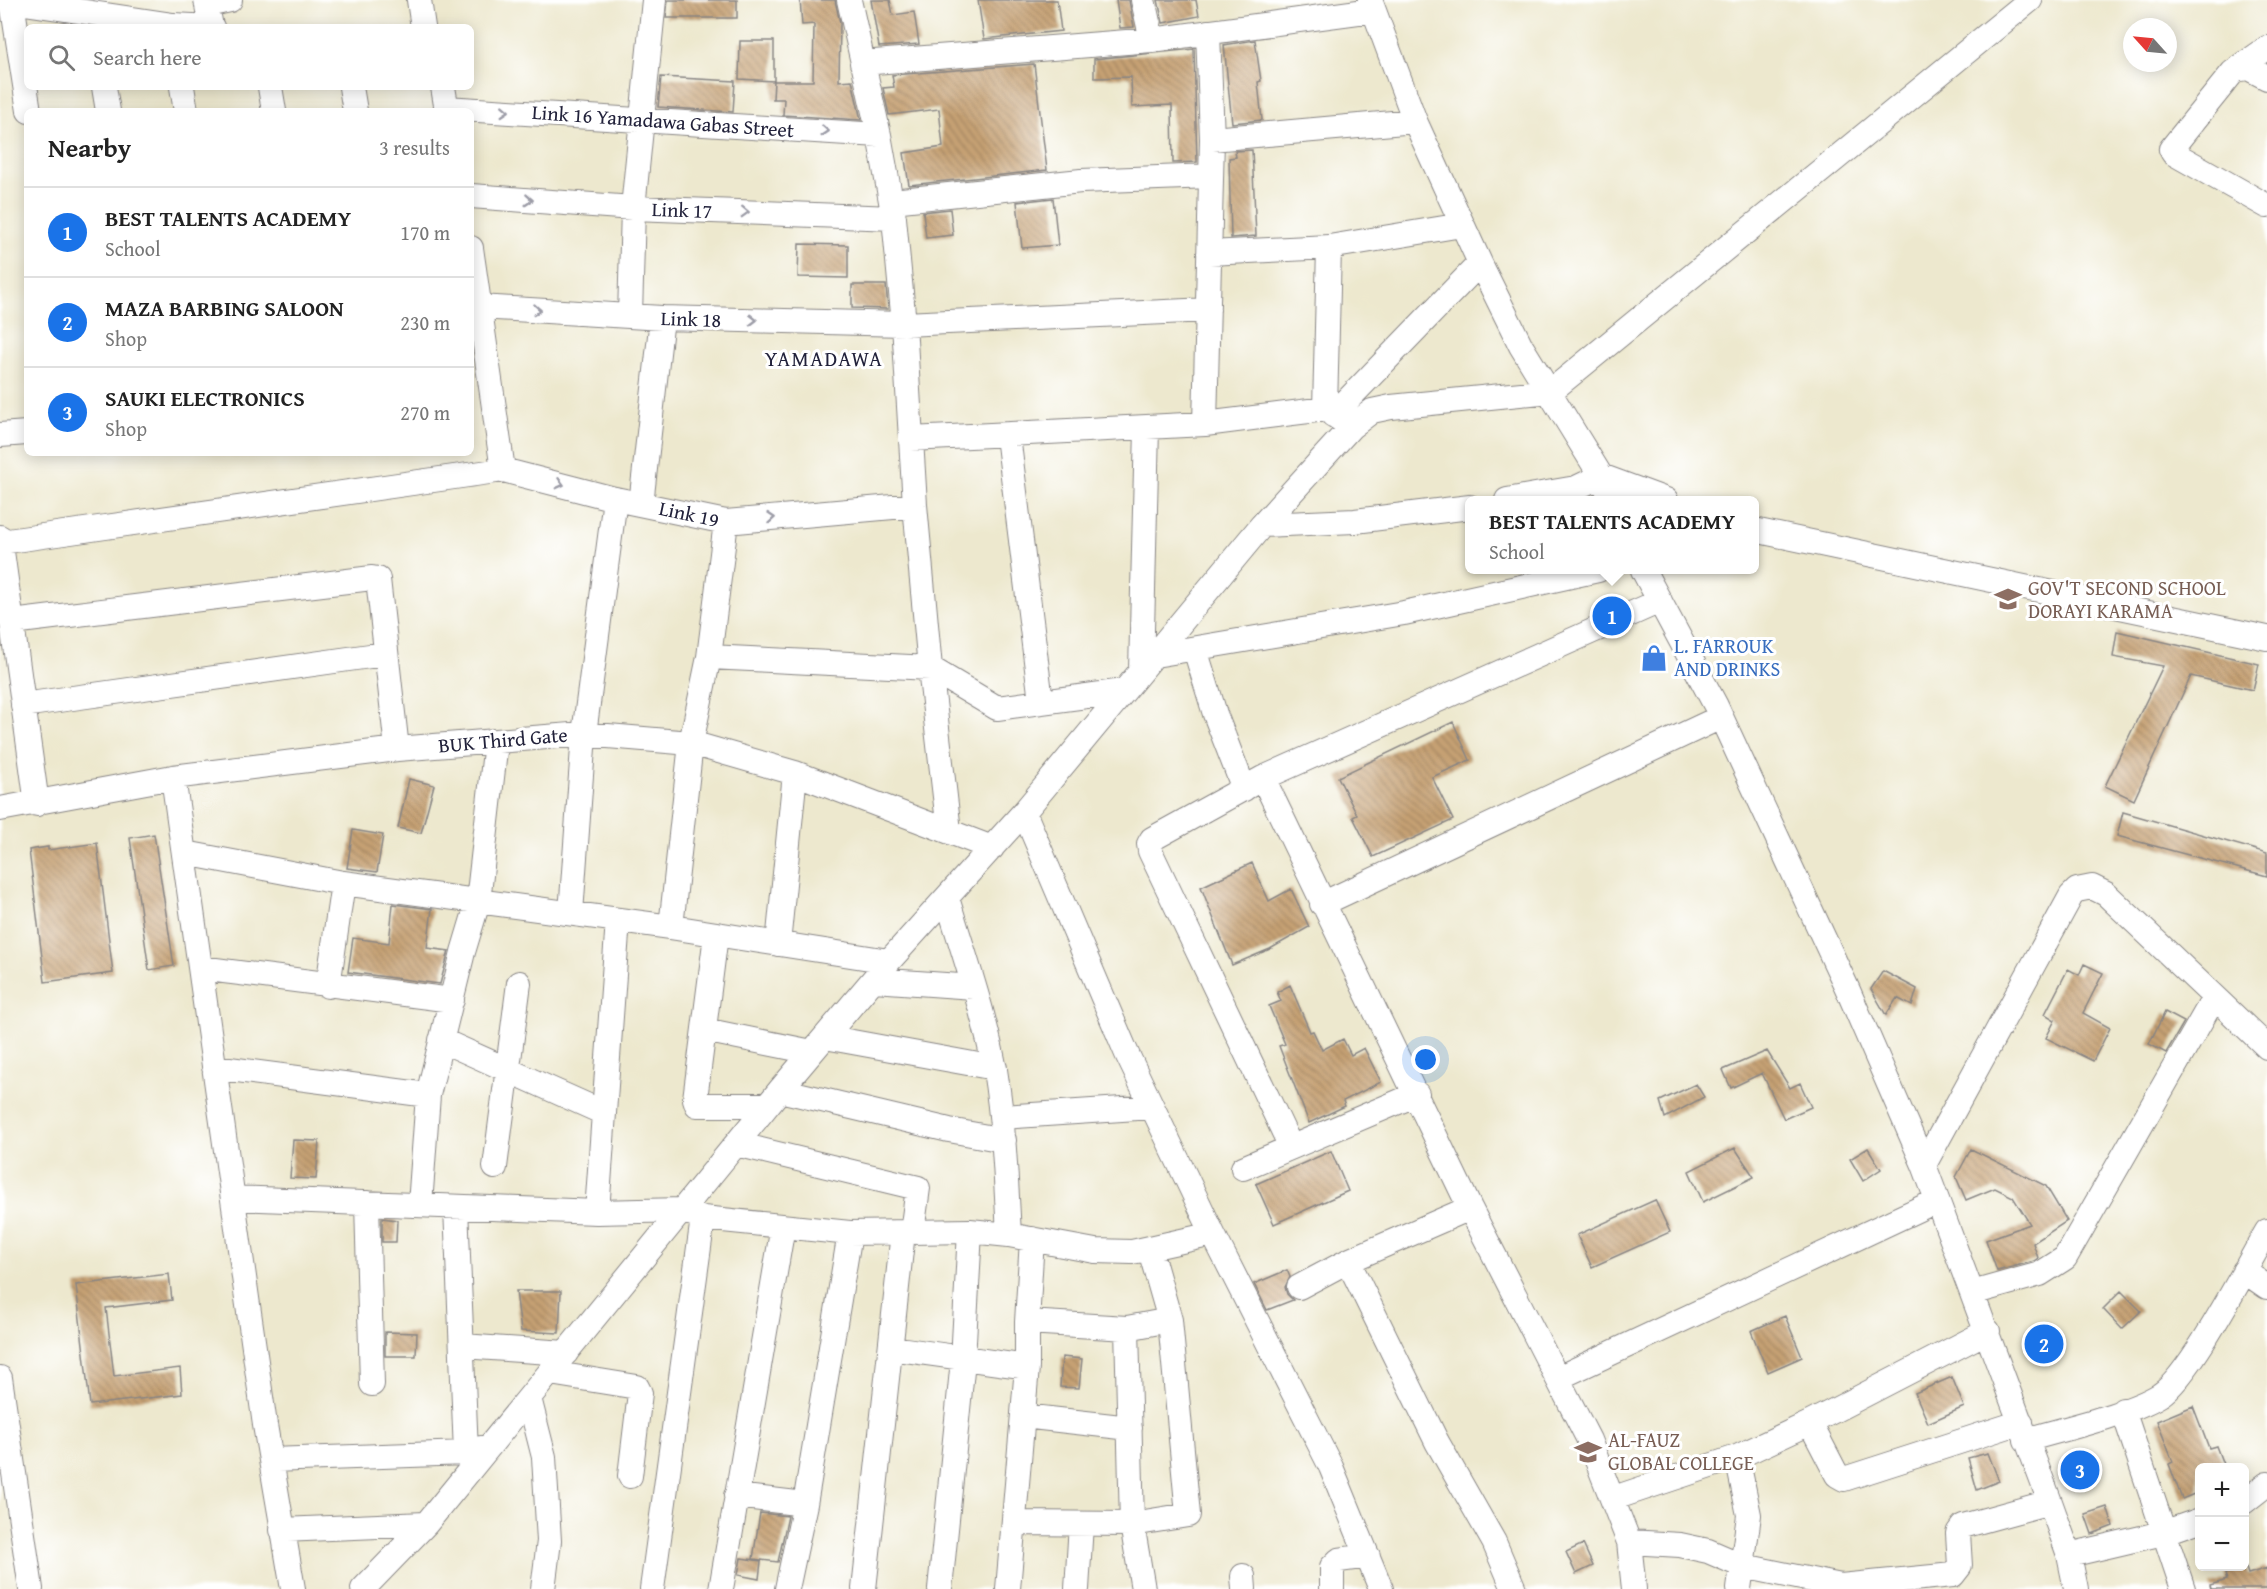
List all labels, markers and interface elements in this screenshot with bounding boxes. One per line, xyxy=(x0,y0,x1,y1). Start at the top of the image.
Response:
north arrow xyxy=(2123,18,2177,72)
search box xyxy=(24,24,474,90)
icon: search xyxy=(45,41,78,74)
text: Search here xyxy=(93,41,202,73)
street label: Link 16 Yamadawa Gabas Street xyxy=(531,97,795,144)
one-way arrow xyxy=(500,104,509,117)
one-way arrow xyxy=(820,125,829,138)
text: Nearby xyxy=(48,128,131,167)
text: 3 results xyxy=(379,133,450,162)
one-way arrow xyxy=(525,193,534,206)
street label: Link 17 xyxy=(651,194,713,225)
text: BEST TALENTS ACADEMY xyxy=(105,202,351,234)
one-way arrow xyxy=(740,206,749,219)
text: 1 xyxy=(62,218,73,247)
text: 170 m xyxy=(400,218,450,247)
text: School xyxy=(105,234,161,263)
text: MAZA BARBING SALOON xyxy=(105,292,344,324)
street label: Link 18 xyxy=(660,303,722,334)
one-way arrow xyxy=(533,304,542,317)
text: 2 xyxy=(62,308,73,337)
text: 230 m xyxy=(400,308,450,337)
one-way arrow xyxy=(748,314,757,327)
text: Shop xyxy=(105,324,147,353)
district label: YAMADAWA xyxy=(765,343,883,374)
text: SAUKI ELECTRONICS xyxy=(105,382,305,414)
text: 3 xyxy=(62,398,73,427)
text: 270 m xyxy=(400,398,450,427)
text: Shop xyxy=(105,414,147,443)
one-way arrow xyxy=(554,477,564,490)
street label: Link 19 xyxy=(657,493,722,534)
popup xyxy=(1465,496,1759,574)
text: BEST TALENTS ACADEMY xyxy=(1489,505,1735,537)
one-way arrow xyxy=(766,512,776,525)
text: School xyxy=(1489,537,1545,566)
place label: GOV'T SECOND SCHOOL DORAYI KARAMA xyxy=(2028,573,2226,625)
school or university icon: GOV'T SECOND SCHOOL DORAYI KARAMA xyxy=(1993,584,2023,614)
pin: 1 xyxy=(1592,594,1632,638)
place label: L. FARROUK AND DRINKS xyxy=(1674,631,1780,683)
shop icon: L. FARROUK AND DRINKS xyxy=(1639,643,1669,673)
street label: BUK Third Gate xyxy=(437,719,569,760)
your location xyxy=(1411,1045,1440,1074)
pin: 2 xyxy=(2024,1322,2064,1366)
place label: AL-FAUZ GLOBAL COLLEGE xyxy=(1608,1425,1754,1477)
school or university icon: AL-FAUZ GLOBAL COLLEGE xyxy=(1573,1437,1603,1467)
pin: 3 xyxy=(2060,1448,2100,1492)
map controls xyxy=(2195,1463,2249,1571)
button: + xyxy=(2195,1463,2249,1517)
button: − xyxy=(2195,1517,2249,1571)

